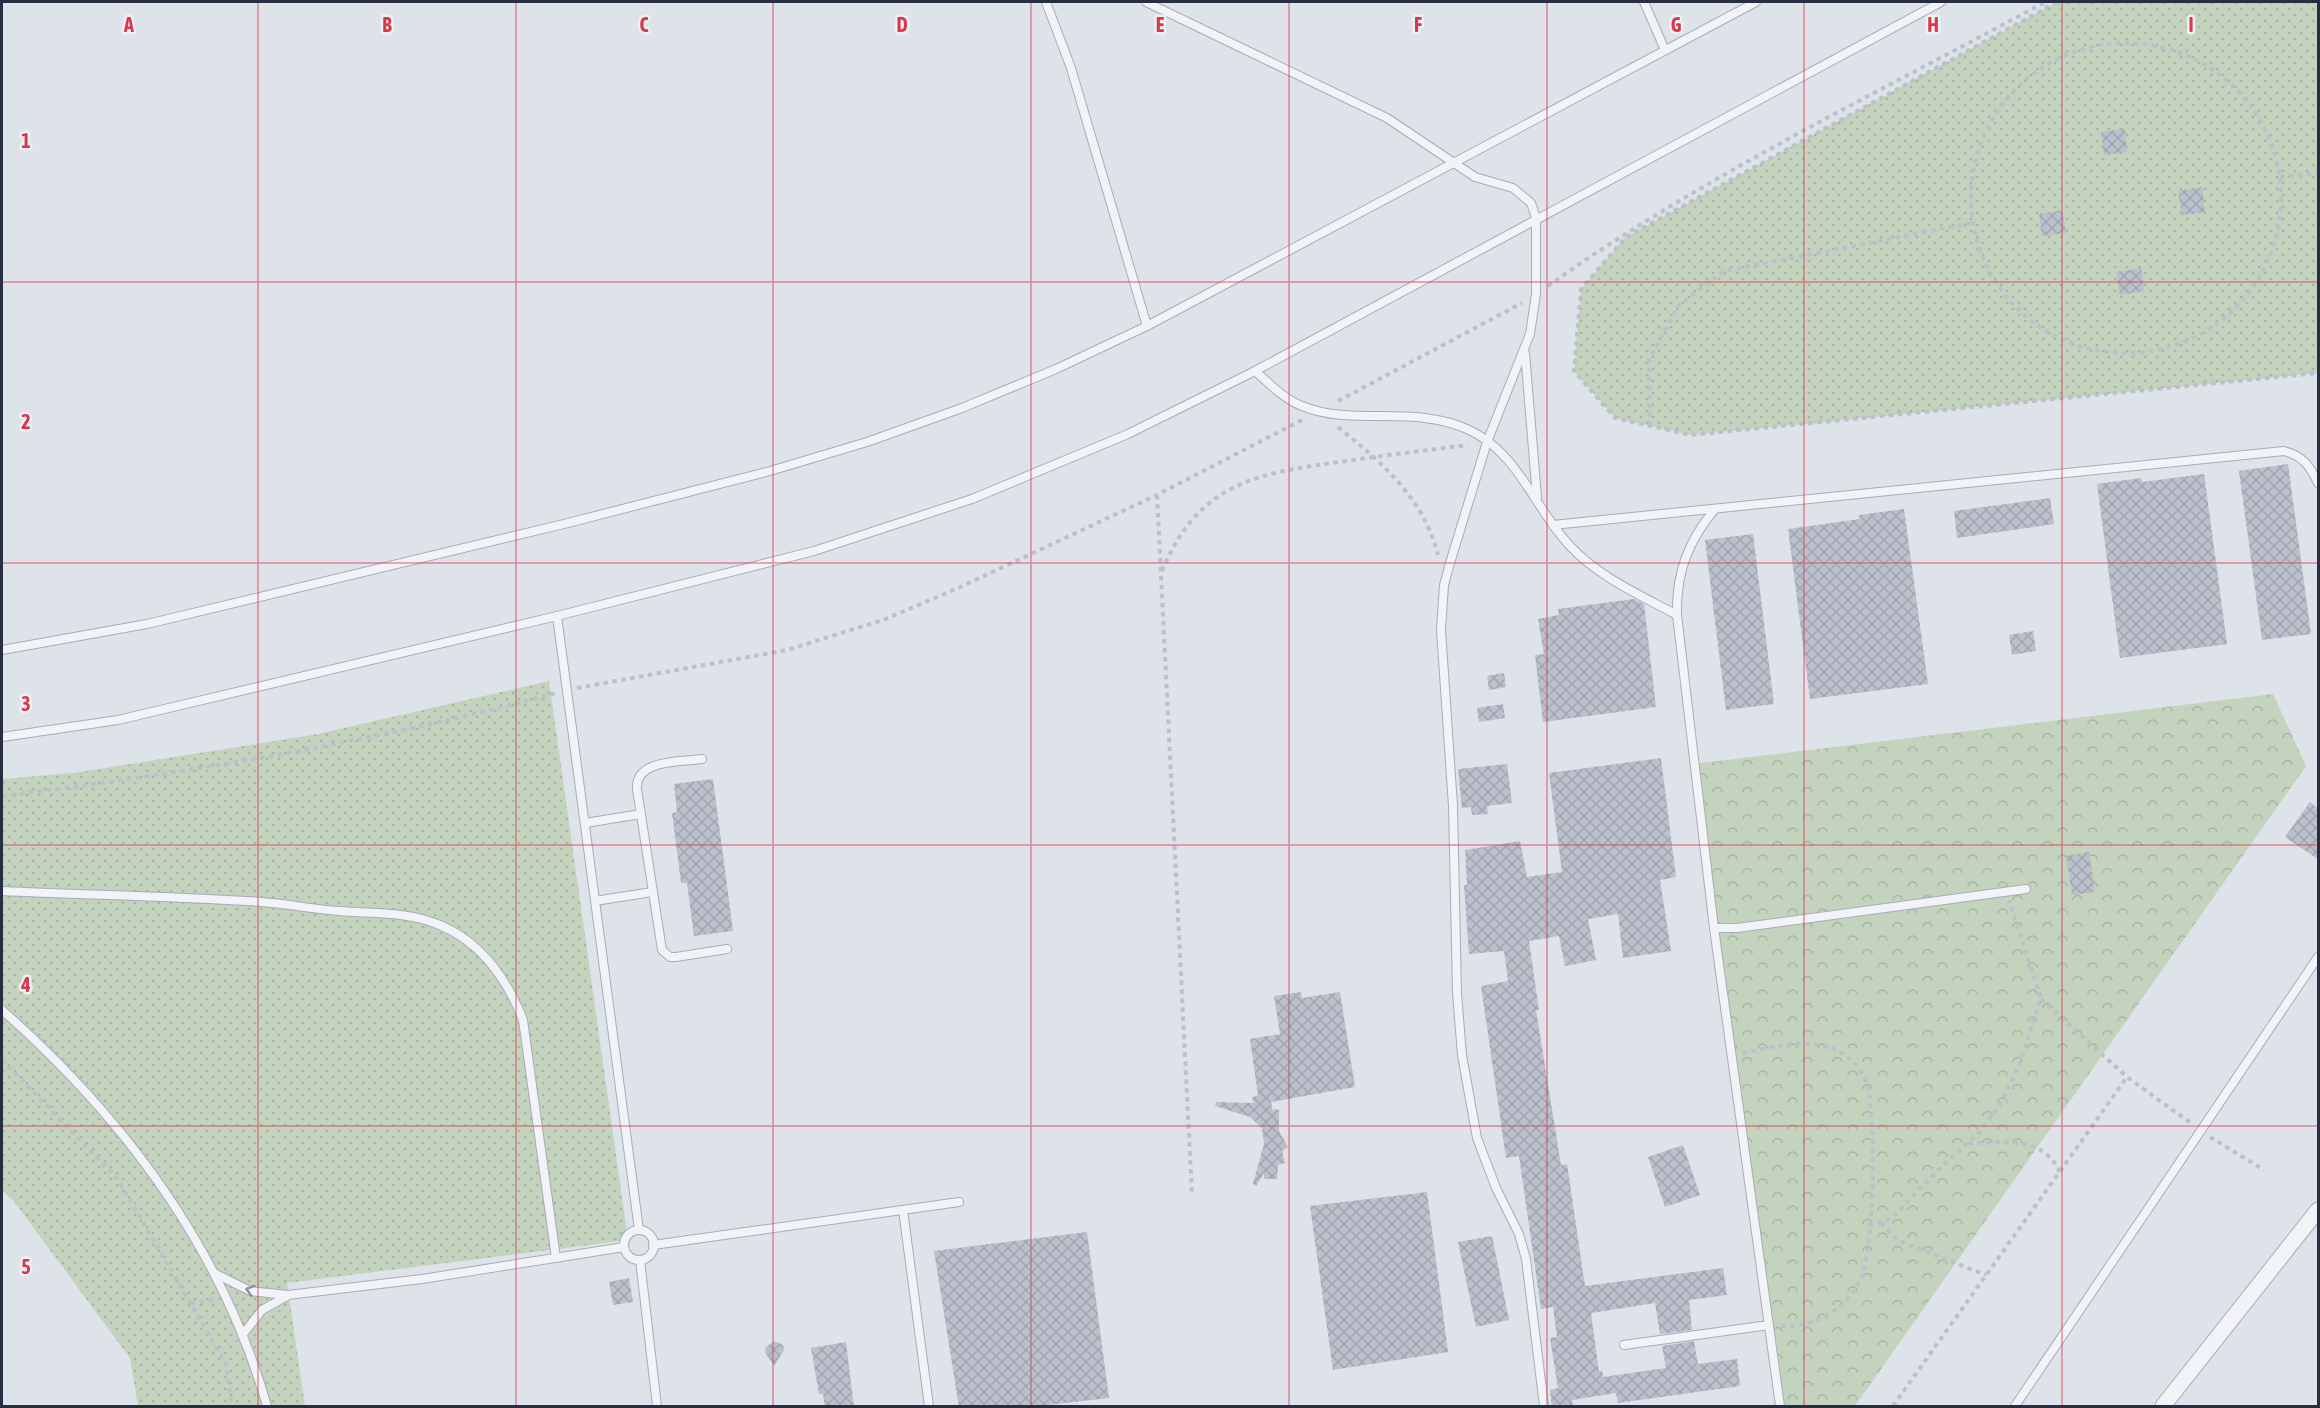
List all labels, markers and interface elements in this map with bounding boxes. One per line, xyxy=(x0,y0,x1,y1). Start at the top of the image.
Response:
text: A xyxy=(123,13,134,36)
text: B xyxy=(382,13,392,36)
text: C xyxy=(640,13,649,36)
text: D xyxy=(896,13,908,36)
text: E xyxy=(1156,13,1165,36)
text: F xyxy=(1414,13,1422,36)
text: G xyxy=(1671,13,1682,36)
text: H xyxy=(1927,13,1939,36)
text: I xyxy=(2188,13,2194,36)
text: 1 xyxy=(21,129,31,152)
text: 2 xyxy=(21,410,31,433)
text: 3 xyxy=(21,692,31,715)
text: 4 xyxy=(20,973,31,996)
text: 5 xyxy=(21,1255,31,1278)
one-way arrow xyxy=(245,1285,256,1297)

